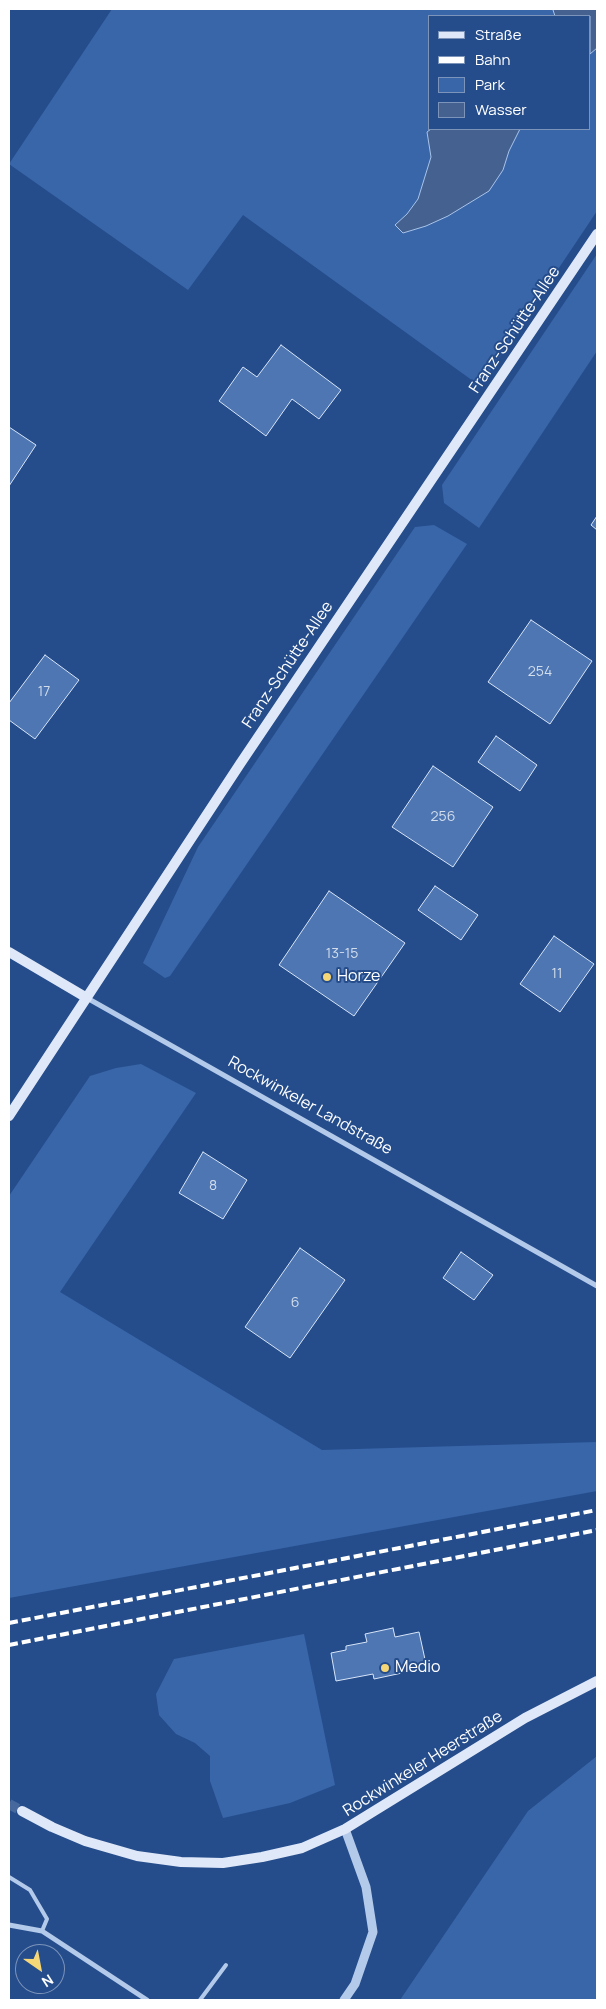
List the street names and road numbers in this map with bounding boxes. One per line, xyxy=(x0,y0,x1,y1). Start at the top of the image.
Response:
street label: Franz-Schütte-Allee xyxy=(465,263,565,397)
street label: Franz-Schütte-Allee xyxy=(238,598,338,732)
street label: Rockwinkeler Landstraße xyxy=(224,1053,396,1159)
street label: Rockwinkeler Heerstraße xyxy=(340,1707,506,1821)

